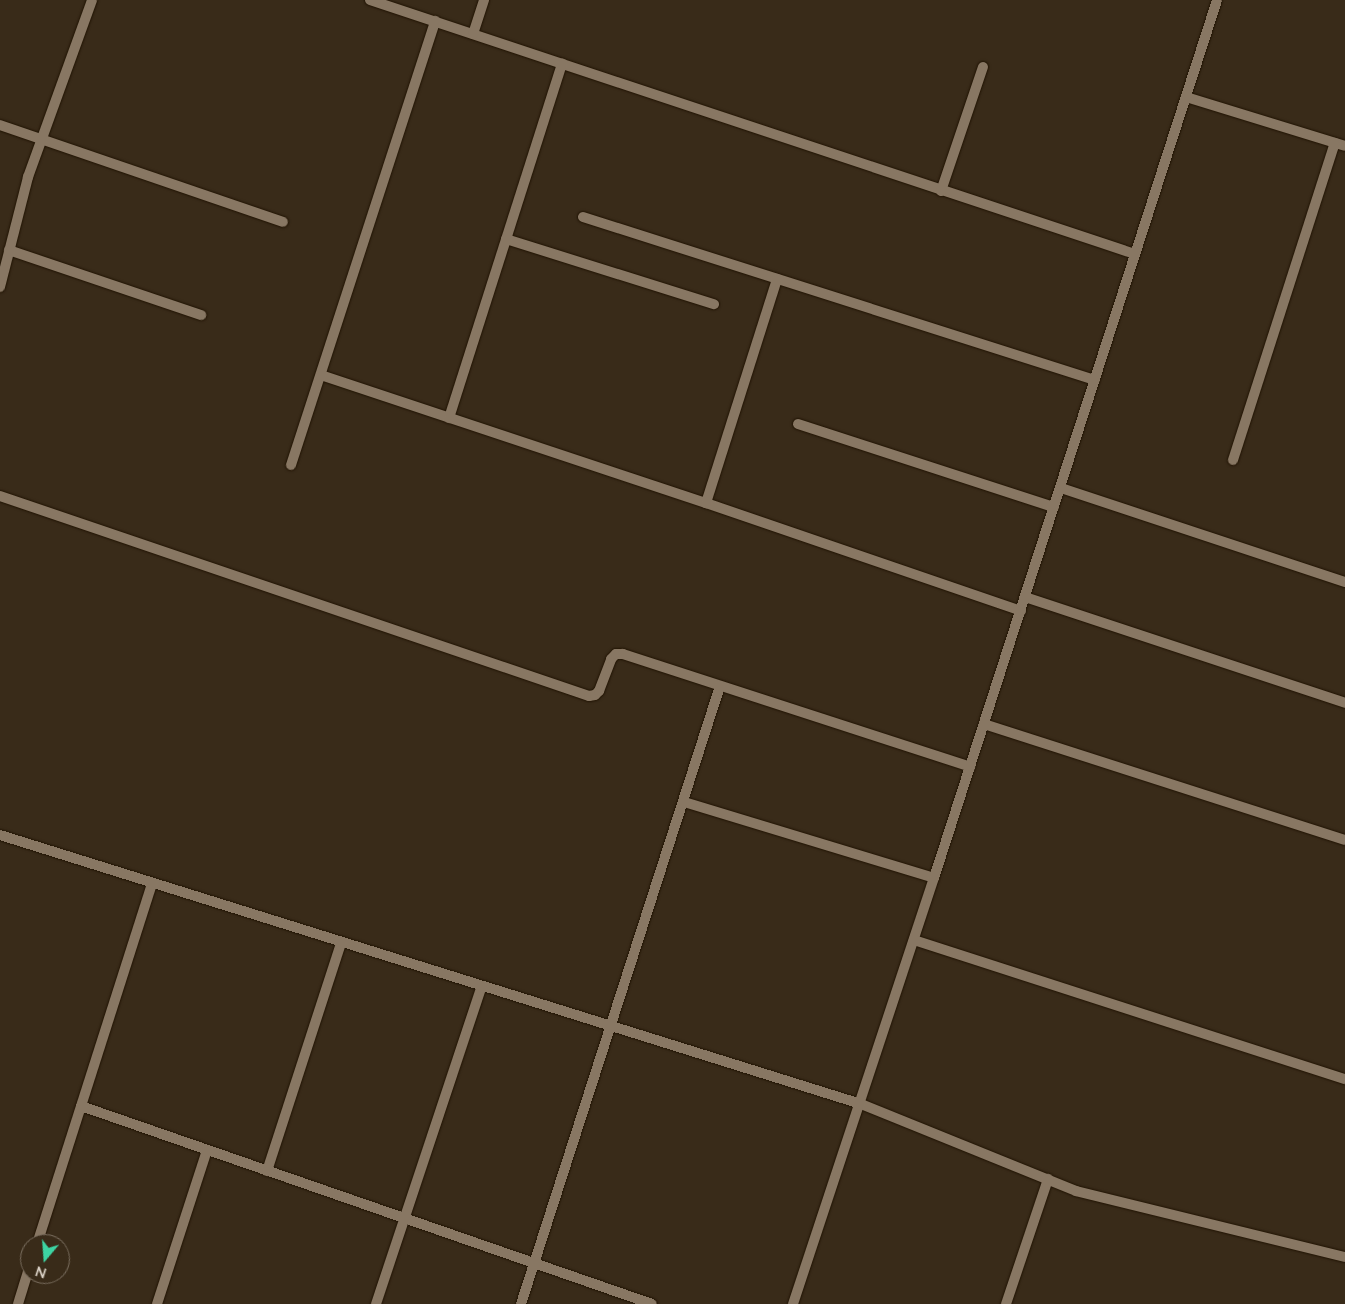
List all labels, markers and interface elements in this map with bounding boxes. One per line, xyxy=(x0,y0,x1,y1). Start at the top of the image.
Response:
north arrow xyxy=(20,1234,70,1284)
text: N xyxy=(33,1263,48,1283)

